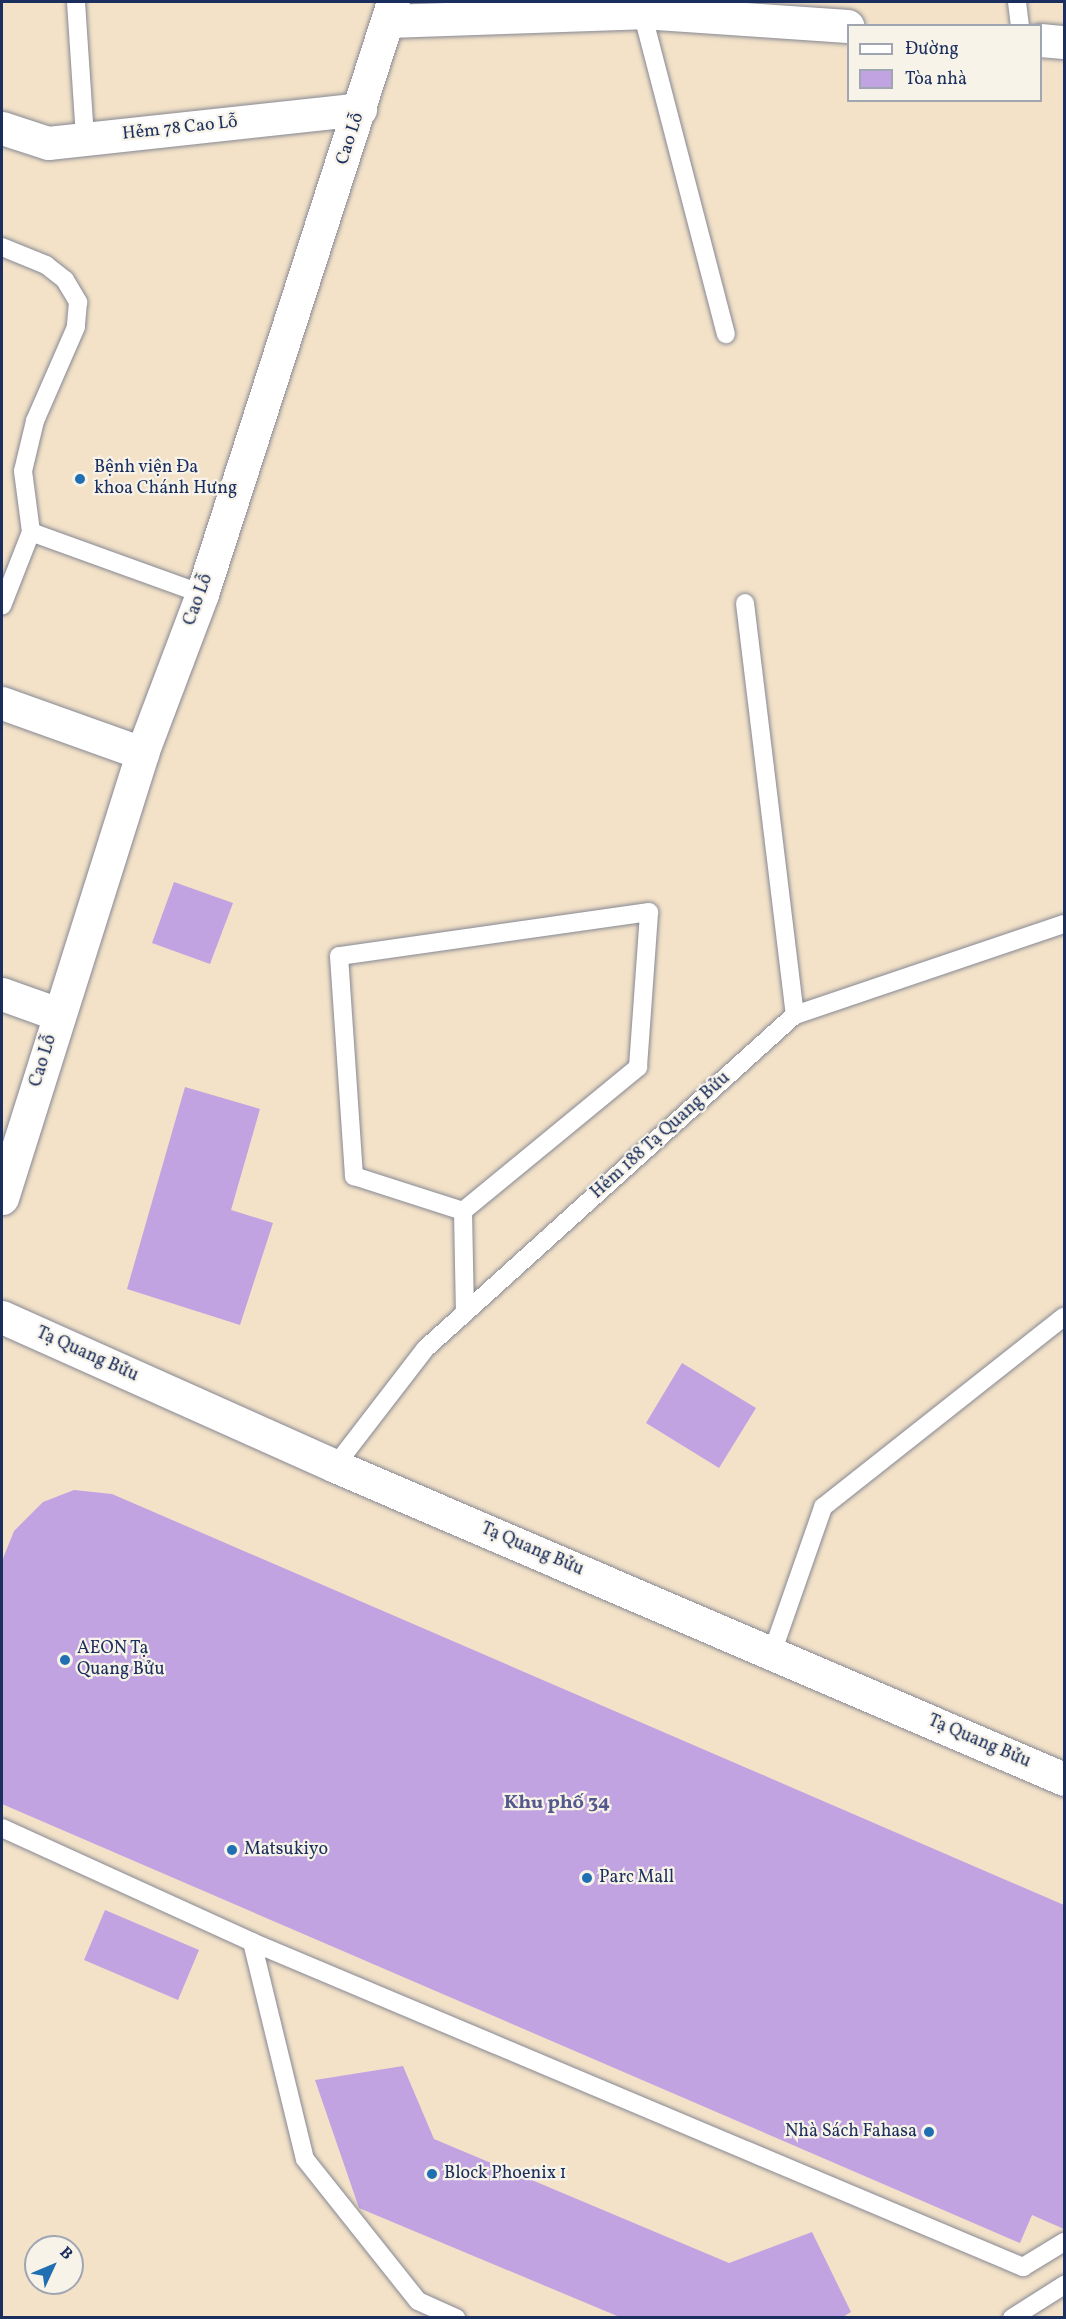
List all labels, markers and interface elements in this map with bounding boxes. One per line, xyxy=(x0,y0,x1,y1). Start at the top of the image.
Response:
legend xyxy=(847,24,1042,102)
text: Đường xyxy=(905,37,959,62)
text: Tòa nhà xyxy=(905,67,967,92)
street label: Cao Lỗ xyxy=(332,110,370,168)
street label: Hẻm 78 Cao Lỗ xyxy=(121,112,239,146)
place label: Bệnh viện Đa khoa Chánh Hưng xyxy=(94,458,237,500)
marker: Bệnh viện Đa khoa Chánh Hưng xyxy=(71,470,89,488)
street label: Cao Lỗ xyxy=(180,571,218,629)
street label: Cao Lỗ xyxy=(26,1032,62,1090)
street label: Hẻm 188 Tạ Quang Bửu xyxy=(587,1068,735,1204)
street label: Tạ Quang Bửu xyxy=(32,1323,142,1387)
street label: Tạ Quang Bửu xyxy=(477,1519,587,1581)
place label: AEON Tạ Quang Bửu xyxy=(77,1639,165,1682)
marker: AEON Tạ Quang Bửu xyxy=(58,1653,72,1667)
street label: Tạ Quang Bửu xyxy=(924,1711,1034,1773)
district label: Khu phố 34 xyxy=(504,1791,610,1815)
place label: Matsukiyo xyxy=(244,1839,328,1861)
marker: Matsukiyo xyxy=(225,1843,239,1857)
place label: Parc Mall xyxy=(599,1867,674,1889)
marker: Parc Mall xyxy=(580,1871,594,1885)
place label: Nhà Sách Fahasa xyxy=(785,2121,917,2143)
marker: Nhà Sách Fahasa xyxy=(922,2125,936,2139)
place label: Block Phoenix 1 xyxy=(444,2163,567,2185)
marker: Block Phoenix 1 xyxy=(425,2167,439,2181)
north arrow xyxy=(24,2235,84,2295)
text: B xyxy=(54,2242,77,2265)

